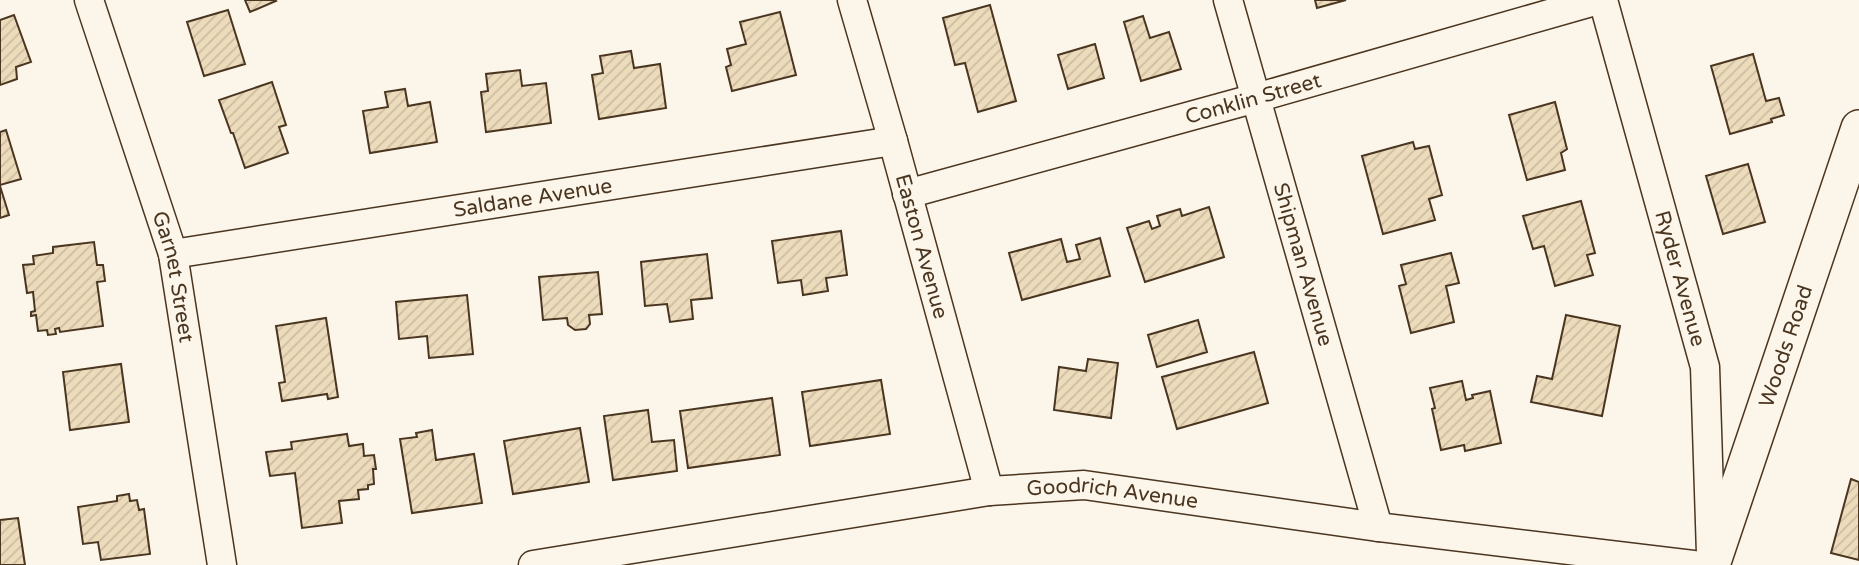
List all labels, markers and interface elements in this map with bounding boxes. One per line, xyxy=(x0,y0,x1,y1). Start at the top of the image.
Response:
street label: Conklin Street xyxy=(1182,68,1324,129)
street label: Easton Avenue xyxy=(890,171,954,322)
street label: Saldane Avenue xyxy=(451,173,614,222)
street label: Shipman Avenue xyxy=(1268,180,1338,349)
street label: Garnet Street xyxy=(147,208,199,344)
street label: Ryder Avenue xyxy=(1650,208,1711,349)
street label: Woods Road xyxy=(1753,282,1818,410)
street label: Goodrich Avenue xyxy=(1026,472,1200,514)

